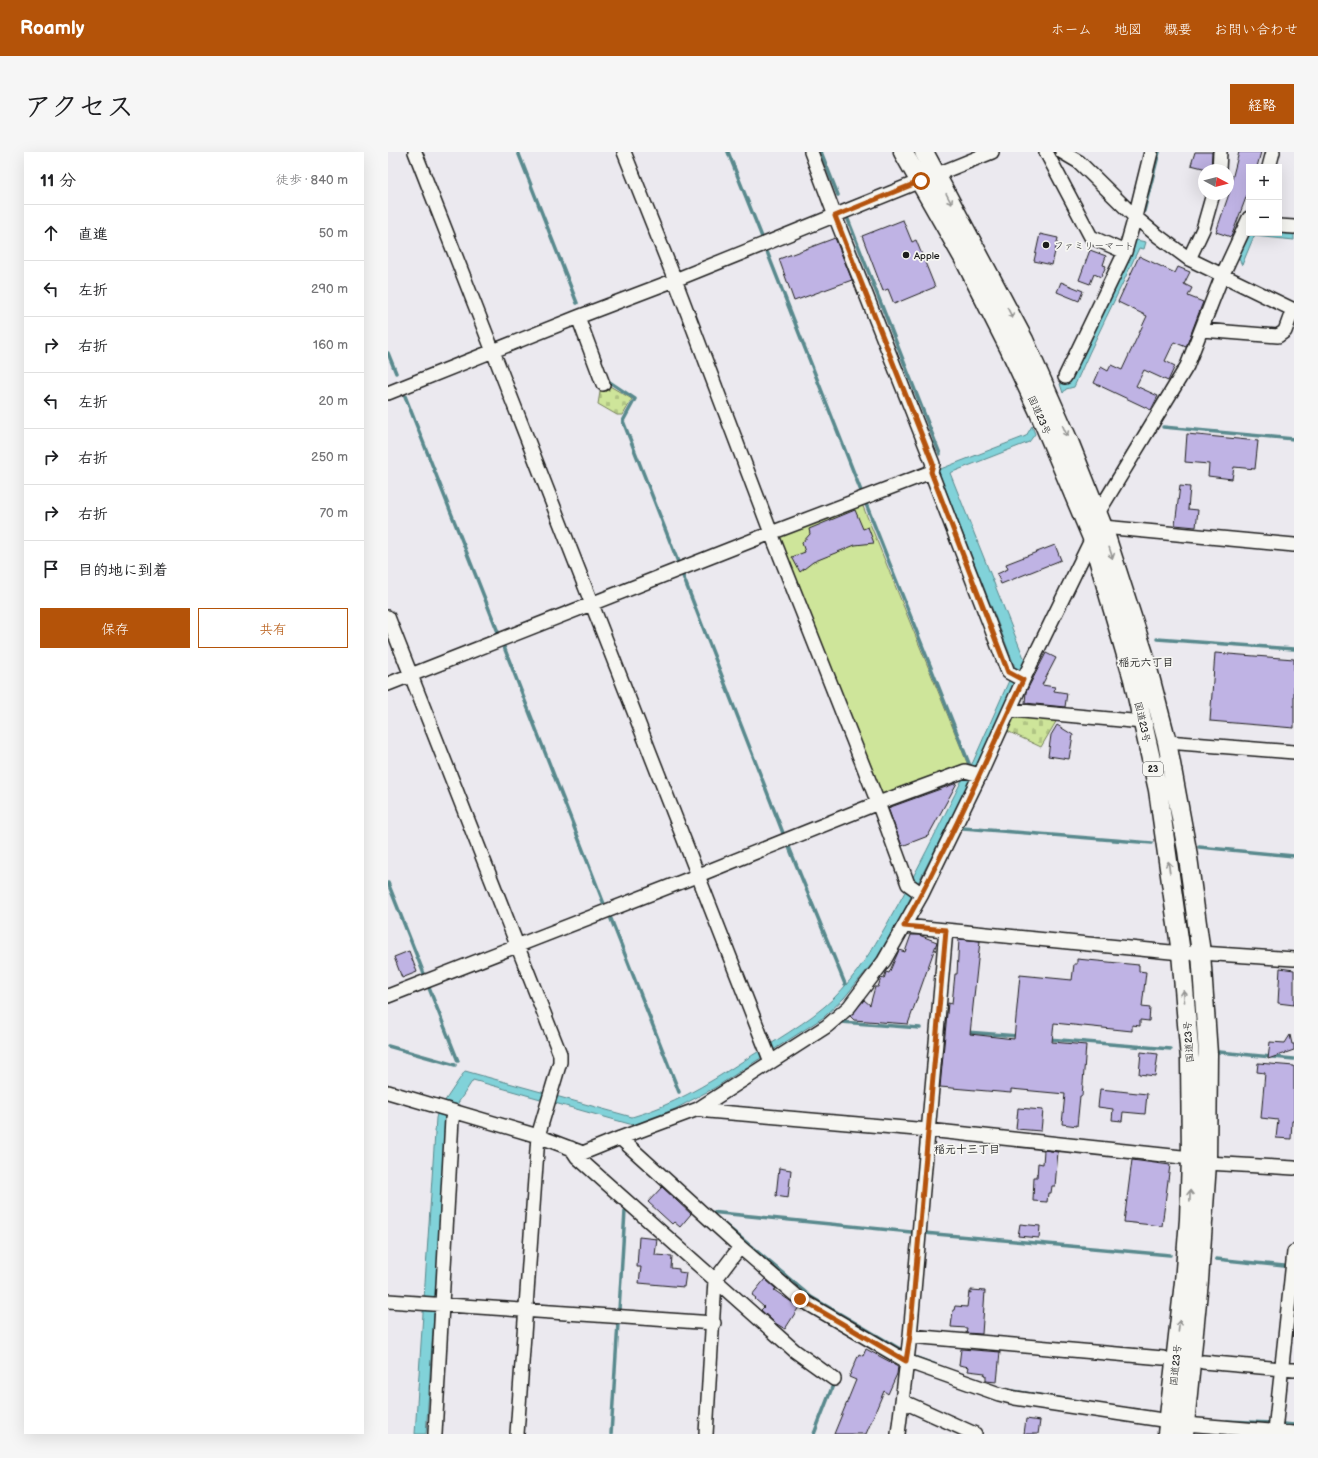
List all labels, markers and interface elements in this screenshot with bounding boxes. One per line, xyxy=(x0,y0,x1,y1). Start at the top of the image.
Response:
text: Roamly xyxy=(20,17,84,40)
text: ホーム xyxy=(1051,21,1092,38)
text: 地図 xyxy=(1114,21,1142,38)
text: 概要 xyxy=(1164,21,1192,38)
text: お問い合わせ xyxy=(1214,21,1298,38)
button: 経路 xyxy=(1230,84,1294,124)
text: アクセス xyxy=(24,91,134,124)
north arrow xyxy=(1198,164,1234,200)
map controls xyxy=(1246,164,1282,236)
button: + xyxy=(1246,164,1282,200)
text: 11 分 xyxy=(40,171,76,191)
text: 徒歩 · 840 m xyxy=(276,172,348,188)
route start xyxy=(912,172,930,190)
one-way arrow xyxy=(946,192,953,204)
button: − xyxy=(1246,200,1282,236)
icon: ahead xyxy=(40,222,62,244)
text: 直進 xyxy=(78,225,108,244)
text: 50 m xyxy=(319,225,348,241)
marker: ファミリーマート xyxy=(1041,240,1051,250)
place label: ファミリーマート xyxy=(1054,240,1134,252)
marker: Apple xyxy=(901,250,911,260)
place label: Apple xyxy=(914,250,940,262)
icon: left xyxy=(40,278,62,300)
text: 左折 xyxy=(78,281,108,300)
text: 290 m xyxy=(311,281,348,297)
one-way arrow xyxy=(1007,307,1015,319)
icon: right xyxy=(40,334,62,356)
text: 右折 xyxy=(78,337,108,356)
text: 160 m xyxy=(313,337,348,353)
icon: left xyxy=(40,390,62,412)
text: 左折 xyxy=(78,393,108,412)
text: 20 m xyxy=(318,393,348,409)
street label: 国道23号 xyxy=(1025,394,1053,437)
one-way arrow xyxy=(1061,425,1069,437)
icon: right xyxy=(40,446,62,468)
text: 右折 xyxy=(78,449,108,468)
text: 250 m xyxy=(311,449,348,465)
icon: right xyxy=(40,502,62,524)
text: 右折 xyxy=(78,505,108,524)
text: 70 m xyxy=(320,505,348,521)
one-way arrow xyxy=(1108,546,1115,559)
icon: arrive xyxy=(40,558,62,580)
text: 目的地に到着 xyxy=(78,561,168,580)
button: 保存 xyxy=(40,608,190,648)
button: 共有 xyxy=(198,608,348,648)
district label: 稲元六丁目 xyxy=(1119,656,1174,669)
street label: 国道23号 xyxy=(1131,700,1153,744)
road number: 23 xyxy=(1143,762,1163,776)
one-way arrow xyxy=(1165,861,1173,874)
one-way arrow xyxy=(1181,990,1188,1003)
street label: 国道23号 xyxy=(1182,1021,1196,1063)
district label: 稲元十三丁目 xyxy=(934,1143,1000,1156)
one-way arrow xyxy=(1186,1190,1194,1203)
route end xyxy=(791,1290,809,1308)
one-way arrow xyxy=(1175,1320,1183,1333)
street label: 国道23号 xyxy=(1168,1344,1184,1387)

